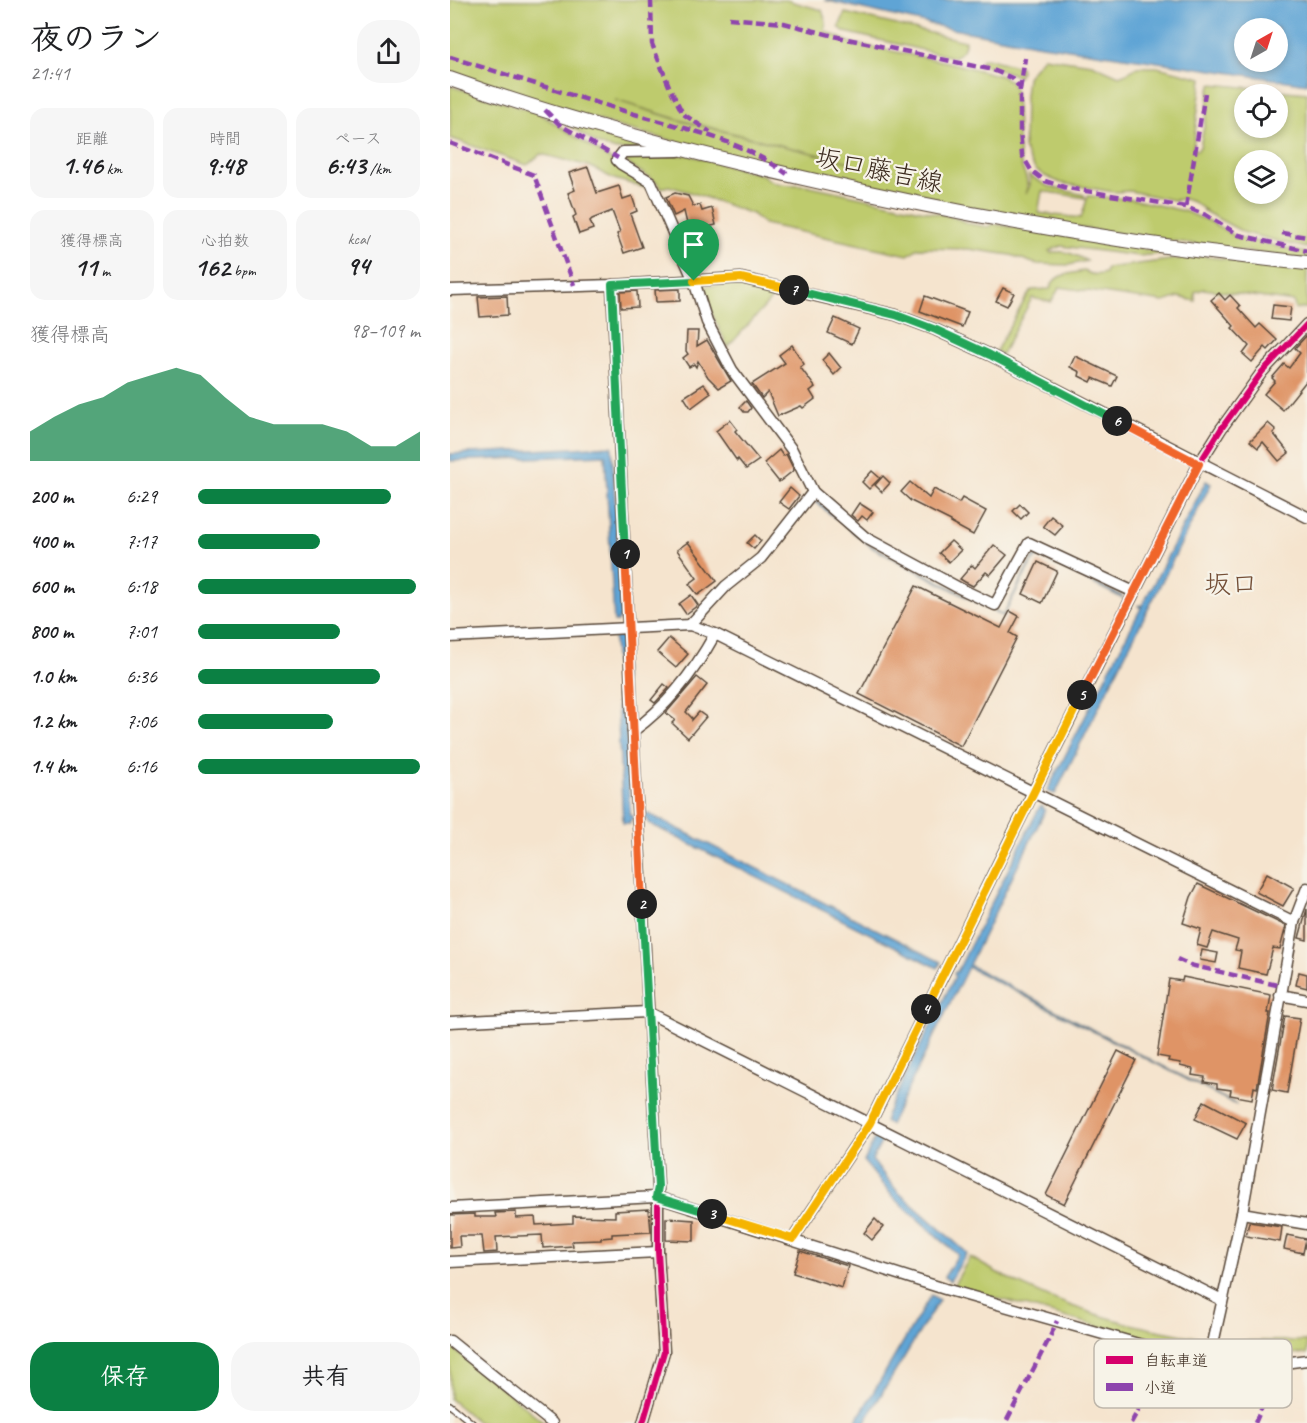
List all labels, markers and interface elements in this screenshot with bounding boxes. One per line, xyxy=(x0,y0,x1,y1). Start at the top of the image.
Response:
text: 夜のラン xyxy=(30,17,162,59)
north arrow xyxy=(1234,18,1288,72)
map controls xyxy=(1234,18,1288,204)
button: share xyxy=(357,20,420,83)
text: 21:41 xyxy=(30,61,70,86)
button: locate xyxy=(1234,84,1288,138)
text: 距離 xyxy=(76,129,108,149)
text: 時間 xyxy=(209,129,241,149)
text: ペース xyxy=(334,129,382,149)
street label: 坂口藤吉線 xyxy=(812,140,946,200)
text: 1.46 xyxy=(62,149,103,182)
text: 9:48 xyxy=(205,149,245,182)
text: 6:43 xyxy=(325,149,366,182)
button: layers xyxy=(1234,150,1288,204)
text: km xyxy=(103,159,122,179)
text: /km xyxy=(366,159,391,179)
pin xyxy=(668,219,719,281)
icon: arrive xyxy=(677,228,710,261)
text: kcal xyxy=(347,229,369,249)
text: 獲得標高 xyxy=(60,231,124,251)
text: 心拍数 xyxy=(201,231,249,251)
text: 94 xyxy=(346,249,370,282)
text: 11 xyxy=(74,251,97,284)
text: 162 xyxy=(194,251,230,284)
text: m xyxy=(97,261,110,281)
text: bpm xyxy=(230,261,256,281)
pin: 7 xyxy=(779,275,809,305)
text: 7 xyxy=(790,280,798,300)
text: 98–109 m xyxy=(350,318,420,343)
text: 獲得標高 xyxy=(30,322,110,347)
pin: 6 xyxy=(1102,406,1132,436)
text: 6 xyxy=(1113,411,1121,431)
text: 200 m xyxy=(30,484,73,509)
text: 6:29 xyxy=(126,484,157,509)
text: 400 m xyxy=(30,529,73,554)
text: 7:17 xyxy=(126,529,157,554)
pin: 1 xyxy=(610,539,640,569)
text: 1 xyxy=(621,544,629,564)
district label: 坂口 xyxy=(1204,567,1258,601)
text: 600 m xyxy=(30,574,74,599)
text: 6:18 xyxy=(126,574,157,599)
text: 800 m xyxy=(30,619,73,644)
text: 7:01 xyxy=(126,619,157,644)
text: 1.0 km xyxy=(30,664,77,689)
text: 6:36 xyxy=(126,664,157,689)
pin: 5 xyxy=(1067,680,1097,710)
text: 5 xyxy=(1079,685,1085,705)
text: 1.2 km xyxy=(30,709,77,734)
text: 7:06 xyxy=(126,709,157,734)
text: 1.4 km xyxy=(30,754,77,779)
text: 6:16 xyxy=(126,754,157,779)
pin: 2 xyxy=(627,889,657,919)
text: 2 xyxy=(638,894,646,914)
pin: 4 xyxy=(911,994,941,1024)
text: 4 xyxy=(922,999,930,1019)
pin: 3 xyxy=(697,1199,727,1229)
text: 3 xyxy=(708,1204,716,1224)
legend xyxy=(1094,1339,1292,1408)
button: 保存 xyxy=(30,1342,219,1411)
button: 共有 xyxy=(231,1342,420,1411)
text: 自転車道 xyxy=(1144,1351,1208,1371)
text: 小道 xyxy=(1144,1378,1176,1398)

